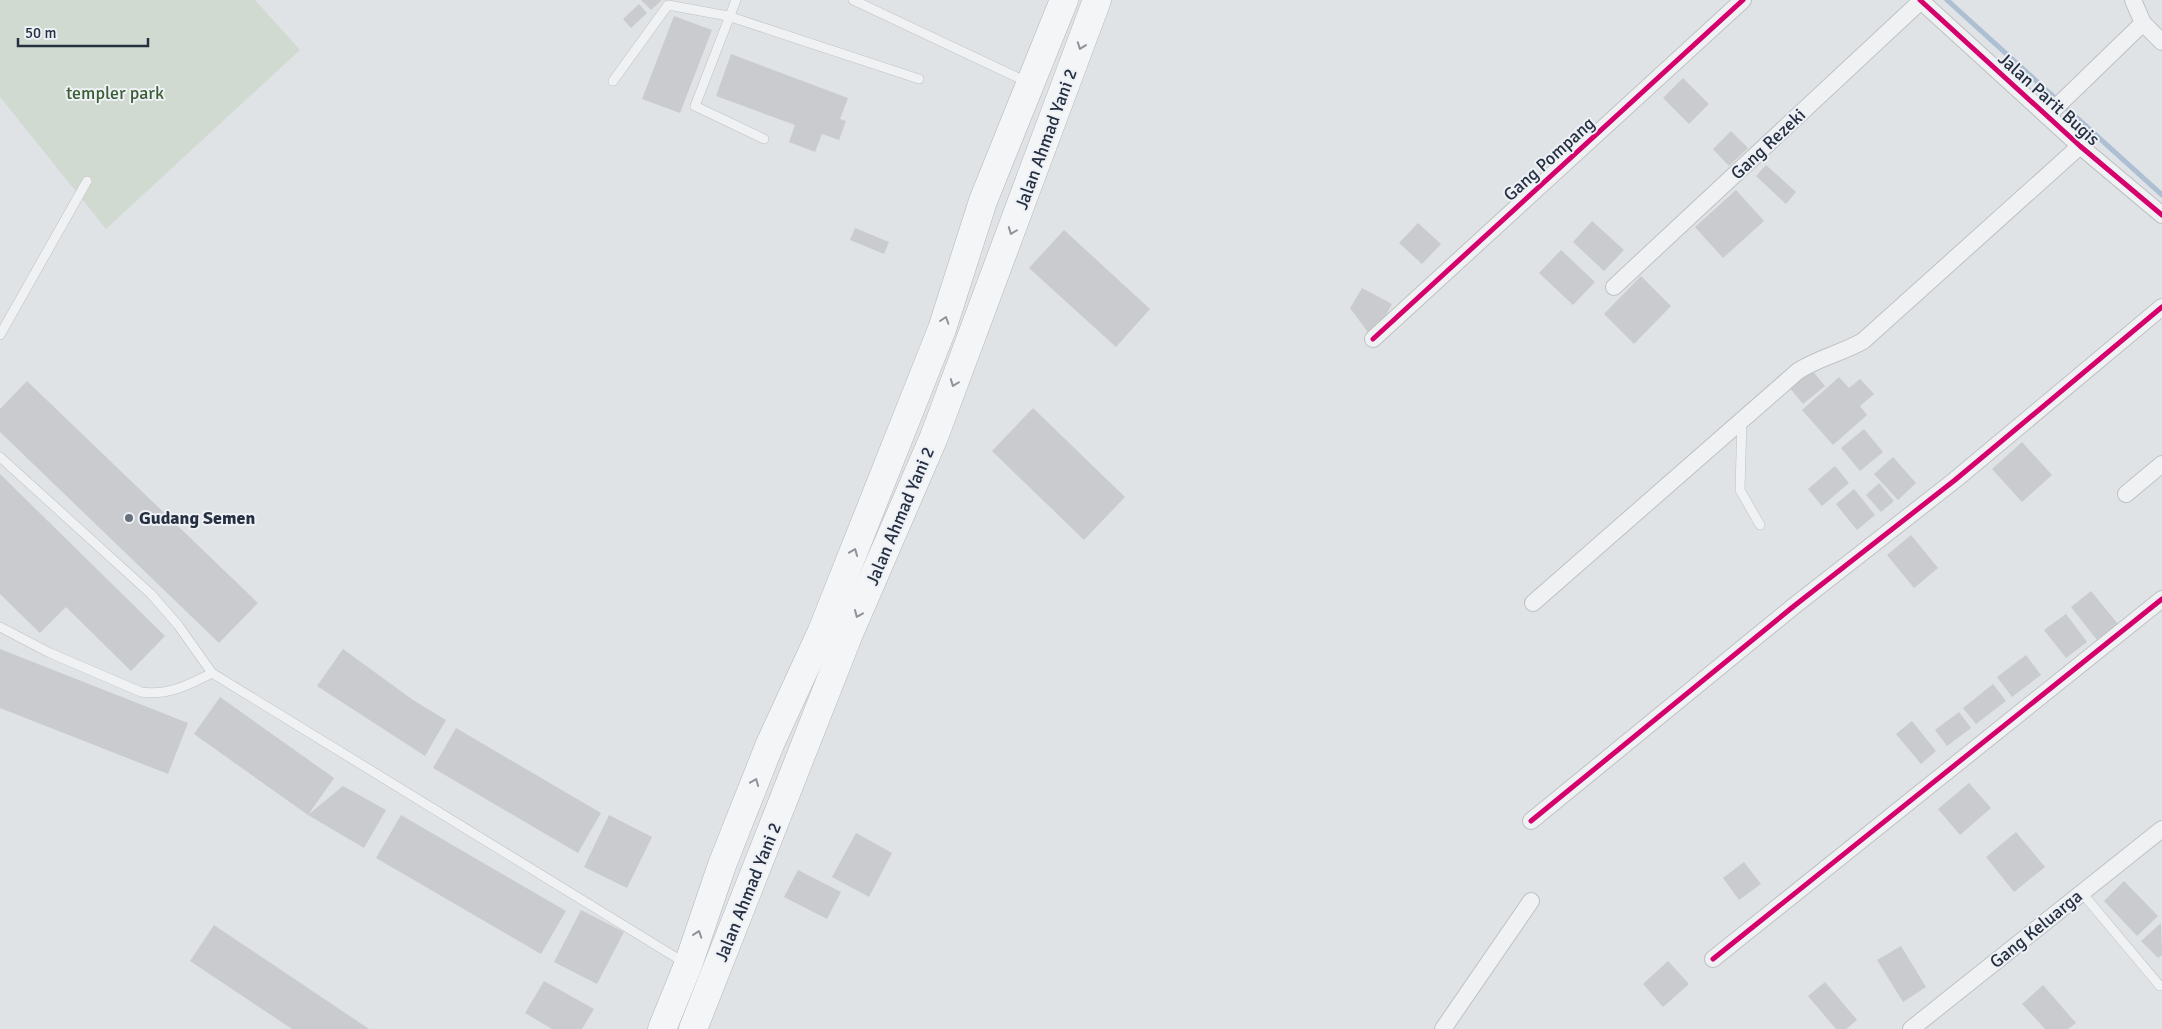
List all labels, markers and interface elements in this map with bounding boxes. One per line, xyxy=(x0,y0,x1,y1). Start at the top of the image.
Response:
scale bar xyxy=(18,15,148,47)
text: 50 m xyxy=(25,24,56,42)
one-way arrow xyxy=(1076,41,1087,50)
street label: Jalan Parit Bugis xyxy=(1994,48,2104,150)
street label: Jalan Ahmad Yani 2 xyxy=(1010,66,1082,212)
park label: templer park xyxy=(66,82,164,104)
street label: Gang Rezeki xyxy=(1726,104,1810,184)
street label: Gang Pompang xyxy=(1499,112,1599,206)
one-way arrow xyxy=(1008,226,1018,235)
one-way arrow xyxy=(939,316,949,324)
one-way arrow xyxy=(950,378,961,387)
street label: Jalan Ahmad Yani 2 xyxy=(861,443,939,589)
place label: Gudang Semen xyxy=(139,507,255,529)
marker: Gudang Semen xyxy=(123,512,135,524)
one-way arrow xyxy=(848,549,858,557)
one-way arrow xyxy=(854,609,864,617)
one-way arrow xyxy=(749,778,759,787)
street label: Jalan Ahmad Yani 2 xyxy=(710,819,786,965)
street label: Gang Keluarga xyxy=(1985,885,2087,973)
one-way arrow xyxy=(692,931,702,939)

